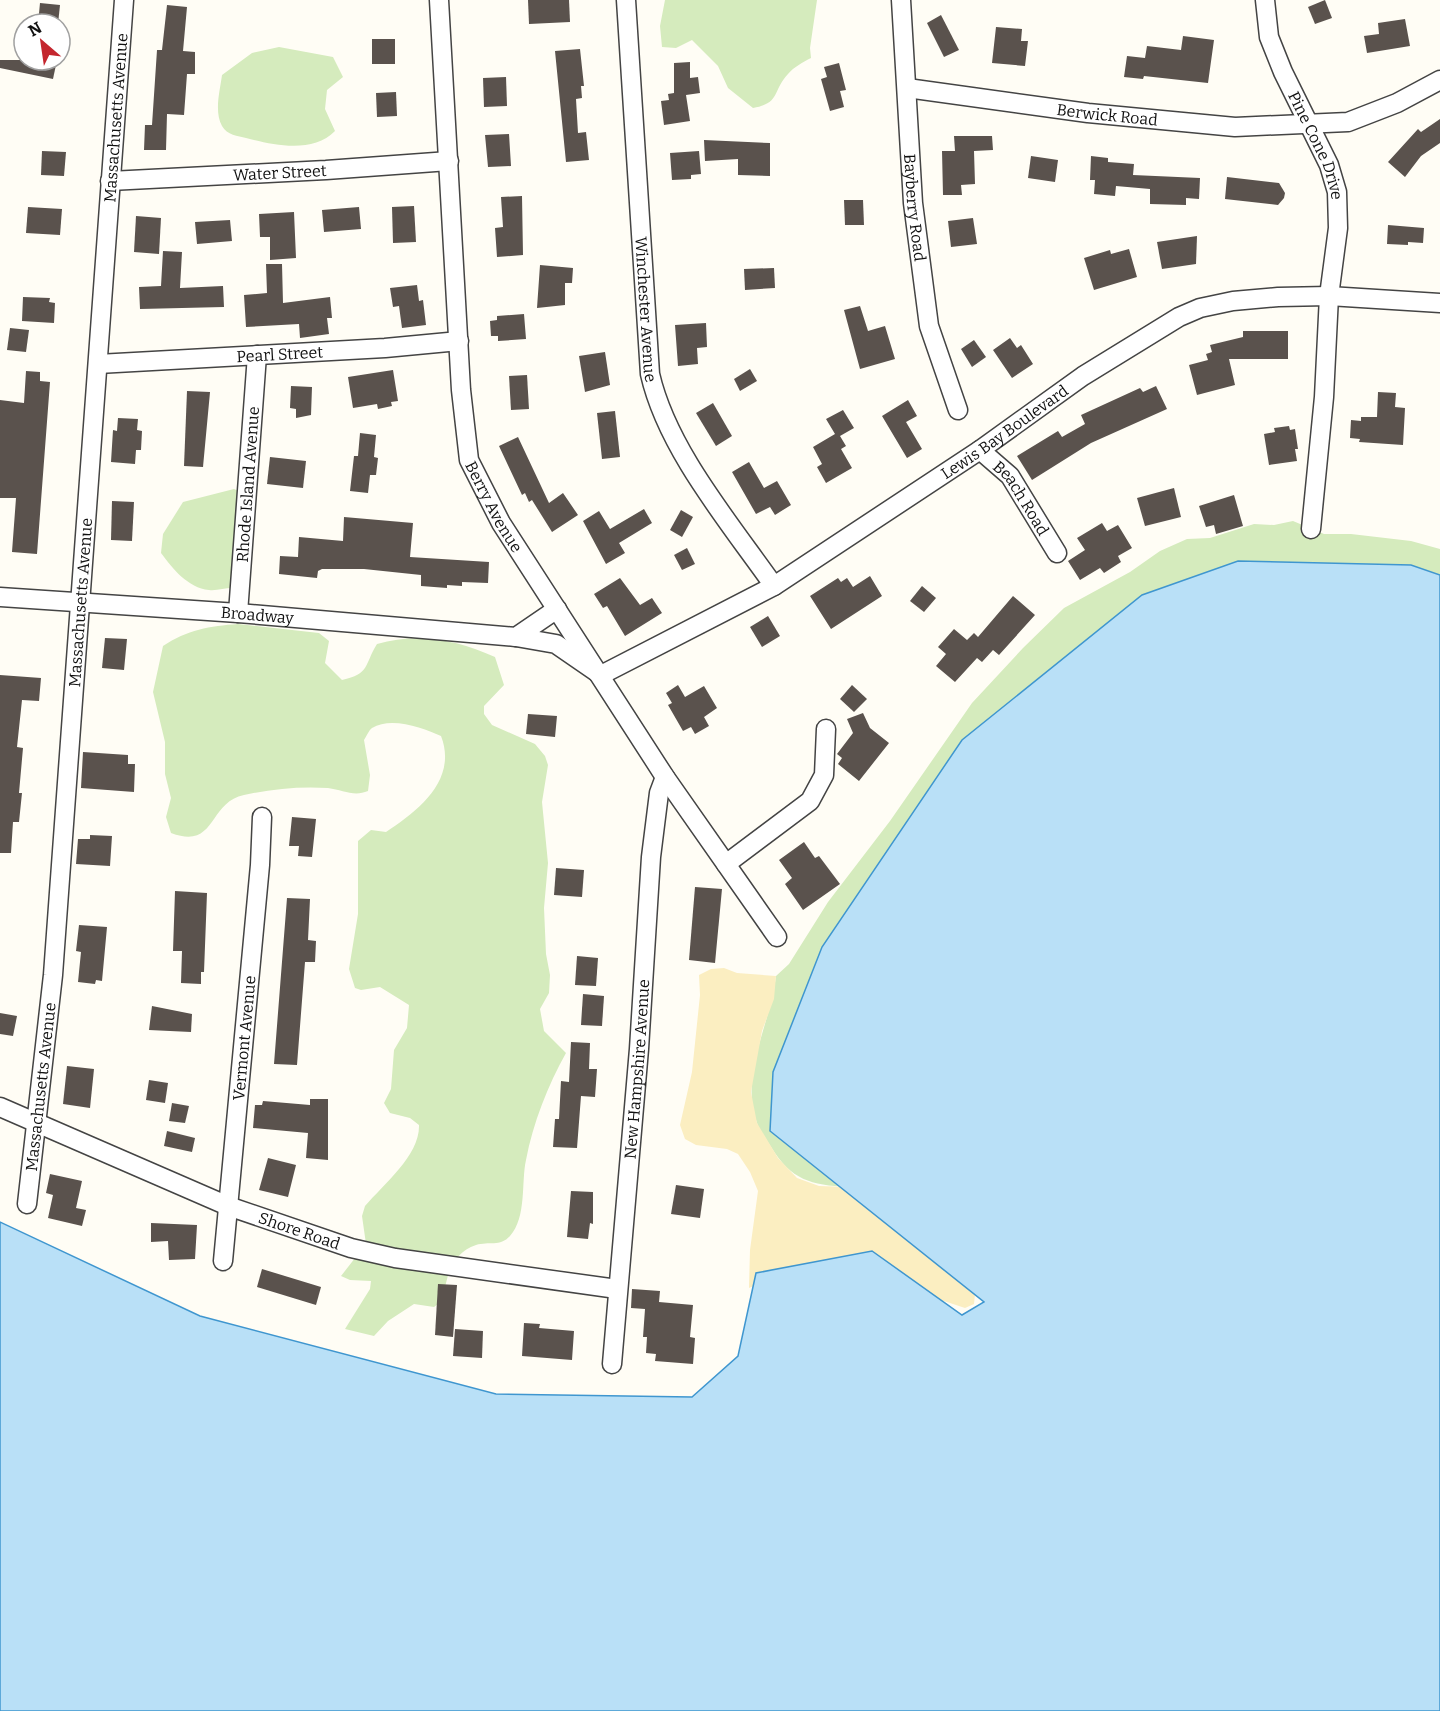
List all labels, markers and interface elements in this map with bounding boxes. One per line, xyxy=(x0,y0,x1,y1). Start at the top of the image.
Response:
north arrow xyxy=(12,12,72,72)
text: N xyxy=(25,18,45,41)
street label: Massachusetts Avenue xyxy=(100,32,132,203)
street label: Pine Cone Drive xyxy=(1284,88,1346,200)
street label: Berwick Road xyxy=(1055,100,1159,130)
street label: Bayberry Road xyxy=(900,153,930,263)
street label: Water Street xyxy=(233,161,327,185)
street label: Winchester Avenue xyxy=(631,236,661,384)
street label: Pearl Street xyxy=(236,342,324,366)
street label: Lewis Bay Boulevard xyxy=(937,381,1072,483)
street label: Rhode Island Avenue xyxy=(233,406,263,563)
street label: Beach Road xyxy=(989,457,1053,539)
street label: Berry Avenue xyxy=(461,458,526,556)
street label: Massachusetts Avenue xyxy=(65,517,96,688)
street label: Broadway xyxy=(220,603,295,628)
street label: Vermont Avenue xyxy=(229,975,260,1101)
street label: New Hampshire Avenue xyxy=(621,979,653,1160)
street label: Massachusetts Avenue xyxy=(22,1001,60,1172)
street label: Shore Road xyxy=(256,1208,343,1254)

